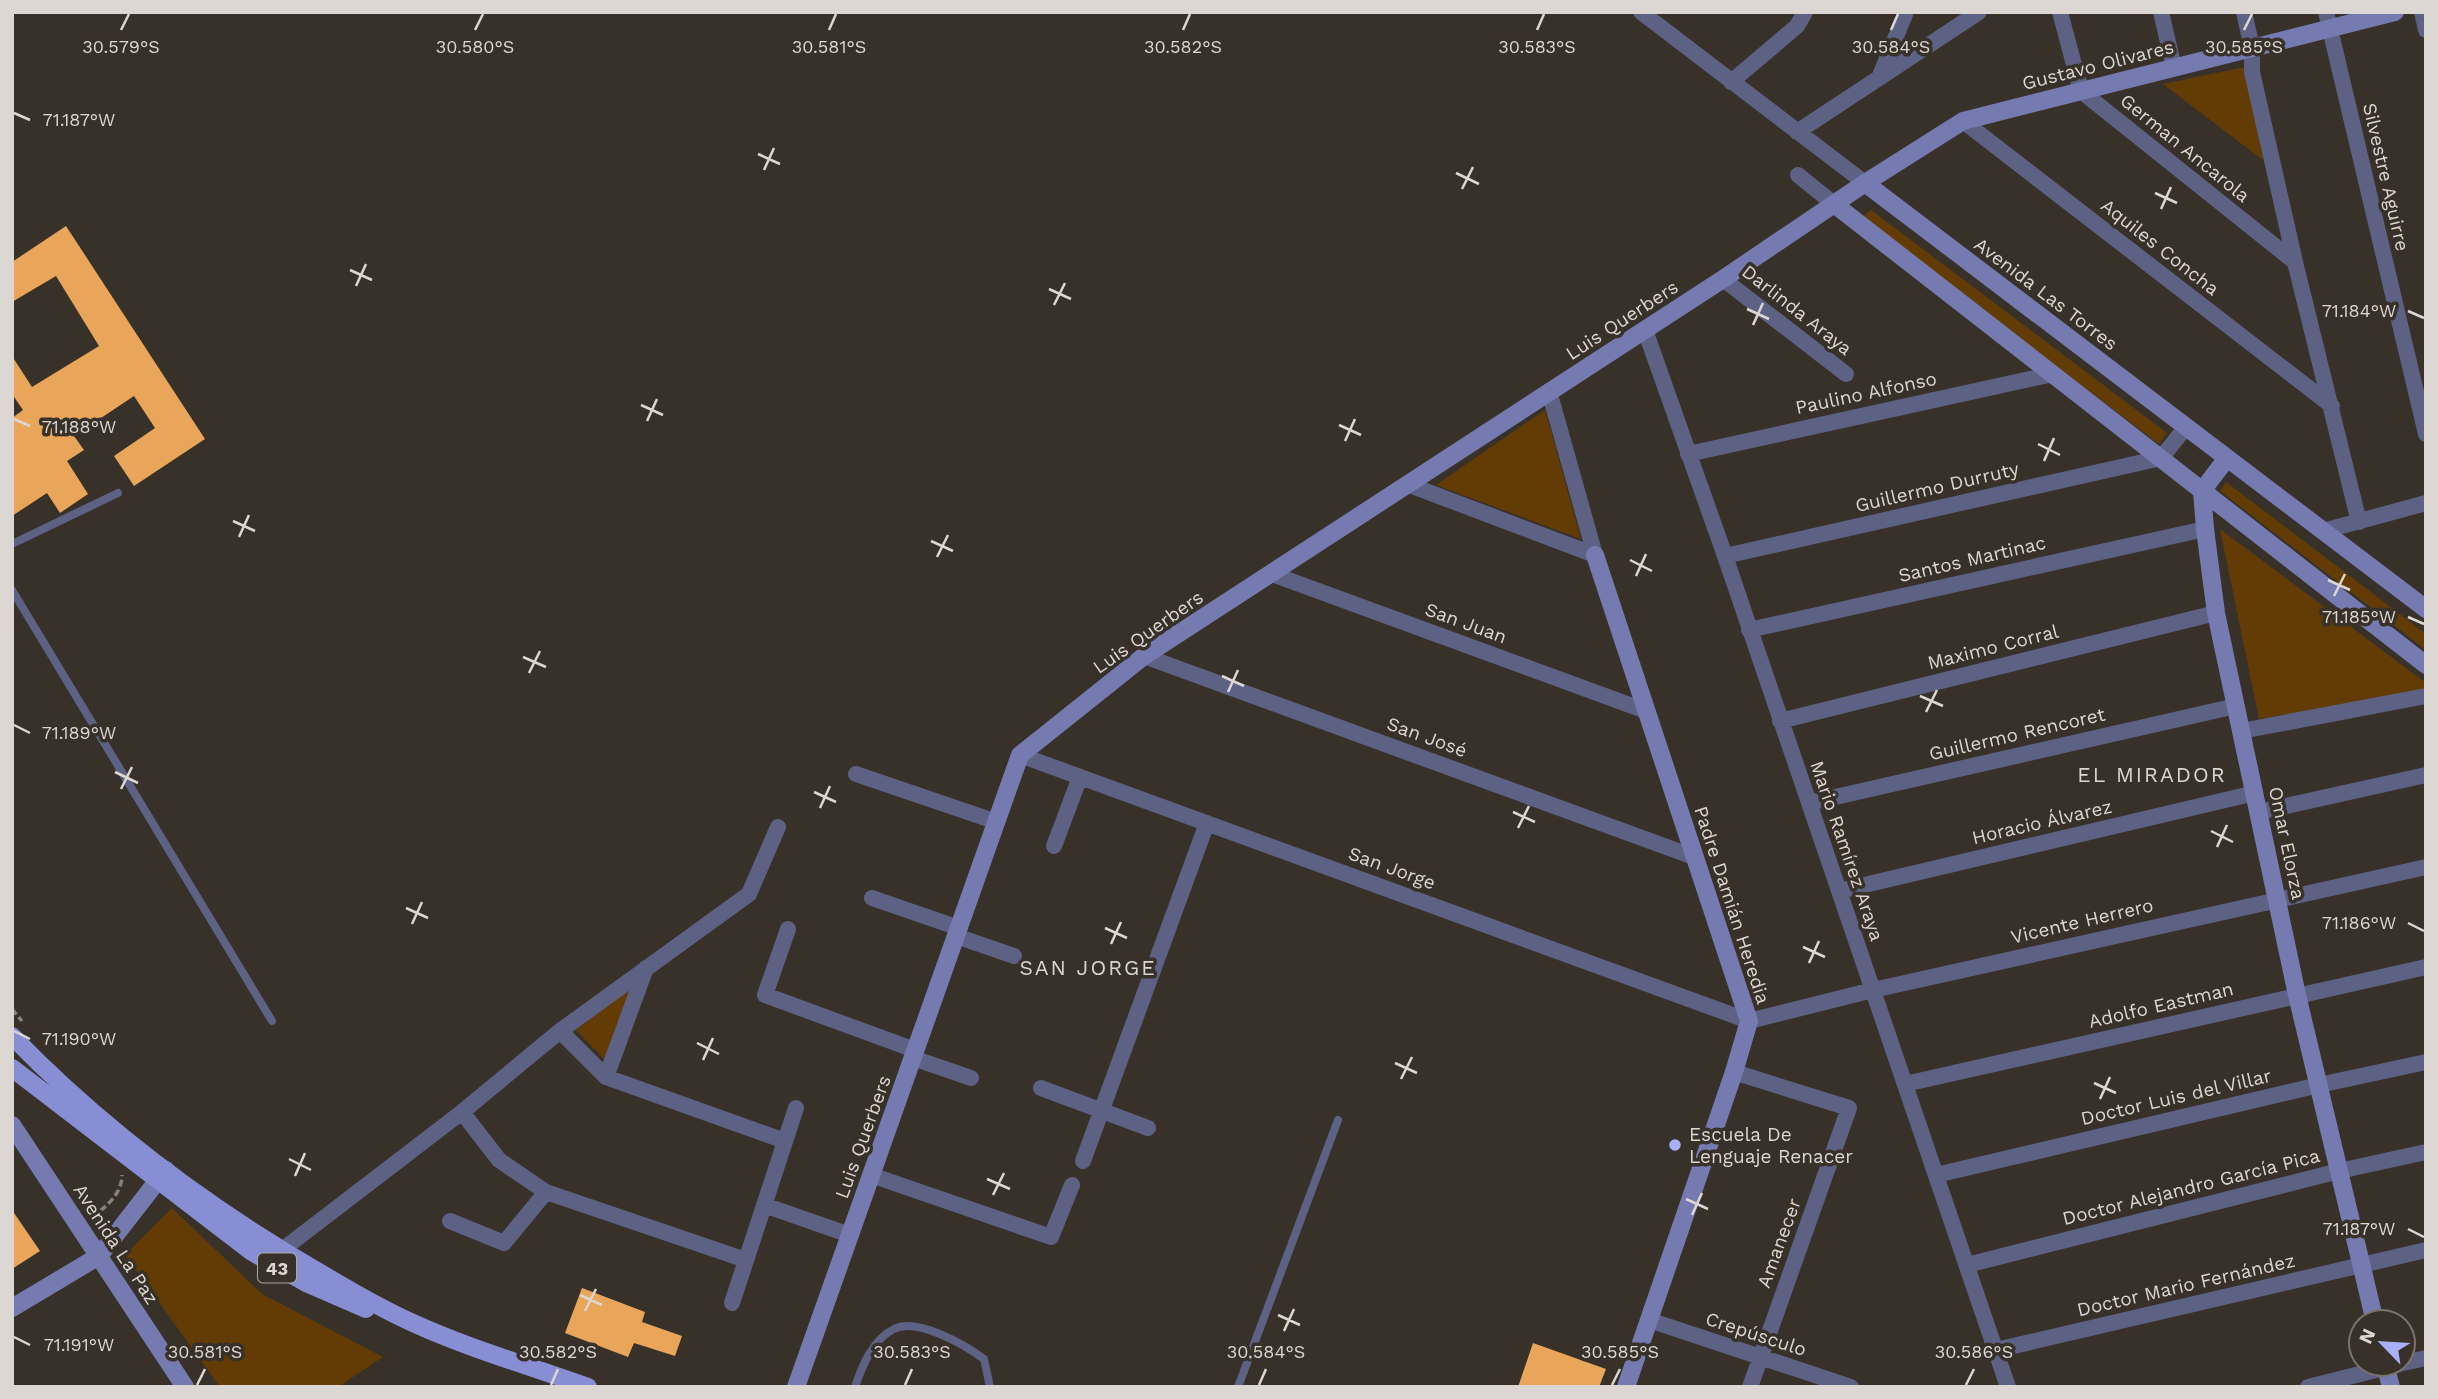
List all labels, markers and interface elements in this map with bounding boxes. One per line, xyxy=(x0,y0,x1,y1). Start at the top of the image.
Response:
street label: Gustavo Olivares xyxy=(2020,35,2176,95)
text: 30.579°S xyxy=(82,36,160,57)
text: 30.580°S xyxy=(436,36,514,57)
text: 30.581°S xyxy=(792,36,866,57)
text: 30.582°S xyxy=(1144,36,1222,57)
text: 30.583°S xyxy=(1498,36,1576,57)
text: 30.584°S xyxy=(1852,36,1930,57)
text: 30.585°S xyxy=(2205,36,2283,57)
street label: German Ancarola xyxy=(2116,89,2255,207)
street label: Silvestre Aguirre xyxy=(2358,101,2414,253)
text: 71.187°W xyxy=(43,109,115,130)
street label: Aquiles Concha xyxy=(2096,194,2224,300)
street label: Avenida Las Torres xyxy=(1970,233,2122,355)
street label: Darlinda Araya xyxy=(1737,260,1857,360)
street label: Luis Querbers xyxy=(1562,275,1682,365)
text: 71.184°W xyxy=(2322,300,2396,321)
street label: Paulino Alfonso xyxy=(1793,367,1939,419)
text: 71.188°W xyxy=(42,416,116,437)
street label: Guillermo Durruty xyxy=(1853,457,2021,517)
street label: Santos Martinac xyxy=(1896,531,2048,587)
street label: Luis Querbers xyxy=(1088,585,1208,679)
street label: San Juan xyxy=(1422,598,1510,648)
text: 71.185°W xyxy=(2322,606,2396,627)
street label: Maximo Corral xyxy=(1925,620,2061,674)
street label: Guillermo Rencoret xyxy=(1927,703,2107,765)
street label: San José xyxy=(1384,712,1470,762)
text: 71.189°W xyxy=(42,722,116,743)
street label: Mario Ramírez Araya xyxy=(1805,758,1889,944)
district label: EL MIRADOR xyxy=(2077,762,2227,787)
street label: Omar Elorza xyxy=(2264,784,2310,902)
street label: Horacio Álvarez xyxy=(1970,795,2114,849)
street label: Padre Damián Heredia xyxy=(1689,803,1775,1007)
street label: San Jorge xyxy=(1345,842,1439,894)
street label: Vicente Herrero xyxy=(2008,893,2156,949)
text: 71.186°W xyxy=(2322,912,2396,933)
district label: SAN JORGE xyxy=(1019,955,1157,980)
street label: Adolfo Eastman xyxy=(2086,977,2236,1033)
text: 71.190°W xyxy=(42,1028,116,1049)
street label: Doctor Luis del Villar xyxy=(2079,1064,2274,1130)
street label: Luis Querbers xyxy=(830,1072,896,1202)
place label: Escuela De Lenguaje Renacer xyxy=(1689,1123,1853,1168)
marker: Escuela De Lenguaje Renacer xyxy=(1667,1137,1683,1153)
street label: Doctor Alejandro García Pica xyxy=(2060,1144,2322,1230)
street label: Avenida La Paz xyxy=(69,1179,163,1309)
street label: Amanecer xyxy=(1752,1195,1806,1291)
text: 71.187°W xyxy=(2323,1218,2395,1239)
street label: Doctor Mario Fernández xyxy=(2075,1249,2297,1321)
road number: 43 xyxy=(258,1254,296,1282)
street label: Crepúsculo xyxy=(1703,1307,1809,1361)
north arrow xyxy=(2347,1308,2417,1378)
text: N xyxy=(2354,1325,2380,1347)
text: 71.191°W xyxy=(44,1334,114,1355)
text: 30.581°S xyxy=(168,1341,242,1362)
text: 30.582°S xyxy=(519,1341,597,1362)
text: 30.583°S xyxy=(873,1341,951,1362)
text: 30.584°S xyxy=(1227,1341,1305,1362)
text: 30.585°S xyxy=(1581,1341,1659,1362)
text: 30.586°S xyxy=(1935,1341,2013,1362)

